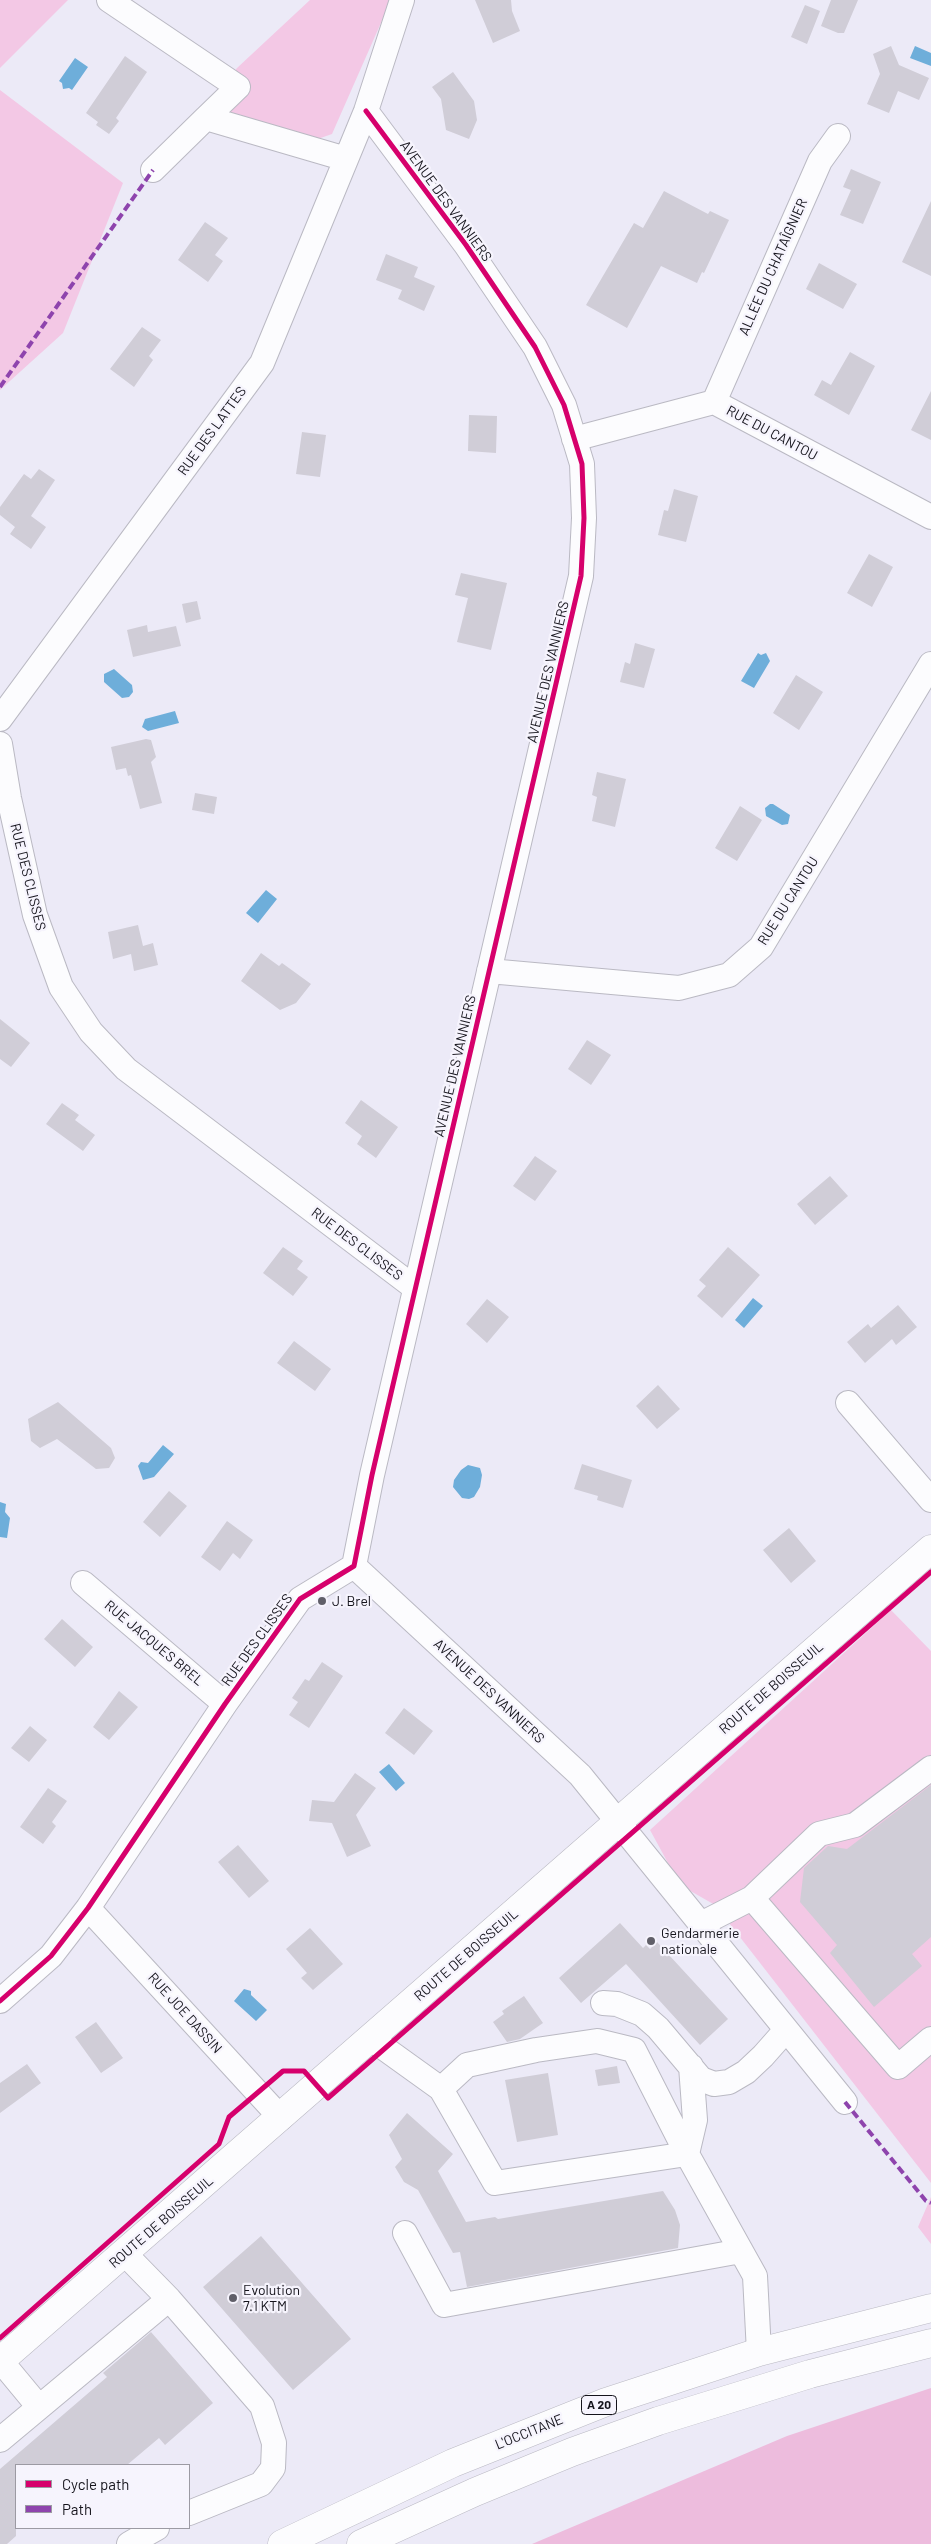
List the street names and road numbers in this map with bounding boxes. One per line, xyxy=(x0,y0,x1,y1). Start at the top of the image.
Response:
street label: AVENUE DES VANNIERS xyxy=(397,137,495,265)
street label: ALLÉE DU CHATAÎGNIER xyxy=(735,196,811,338)
street label: RUE DES LATTES xyxy=(174,383,250,479)
street label: RUE DU CANTOU xyxy=(723,402,821,464)
street label: AVENUE DES VANNIERS xyxy=(523,599,573,745)
street label: RUE DES CLISSES xyxy=(7,822,49,932)
street label: RUE DU CANTOU xyxy=(754,854,822,948)
street label: AVENUE DES VANNIERS xyxy=(430,993,480,1139)
street label: RUE DES CLISSES xyxy=(308,1204,406,1284)
street label: RUE DES CLISSES xyxy=(218,1591,296,1689)
street label: RUE JACQUES BREL xyxy=(101,1597,207,1689)
street label: AVENUE DES VANNIERS xyxy=(430,1635,548,1747)
street label: ROUTE DE BOISSEUIL xyxy=(716,1638,826,1738)
street label: ROUTE DE BOISSEUIL xyxy=(411,1905,521,2005)
street label: RUE JOE DASSIN xyxy=(144,1969,226,2057)
street label: ROUTE DE BOISSEUIL xyxy=(106,2172,216,2272)
road number: A 20 xyxy=(582,2396,616,2414)
street label: L'OCCITANE xyxy=(492,2411,566,2453)

